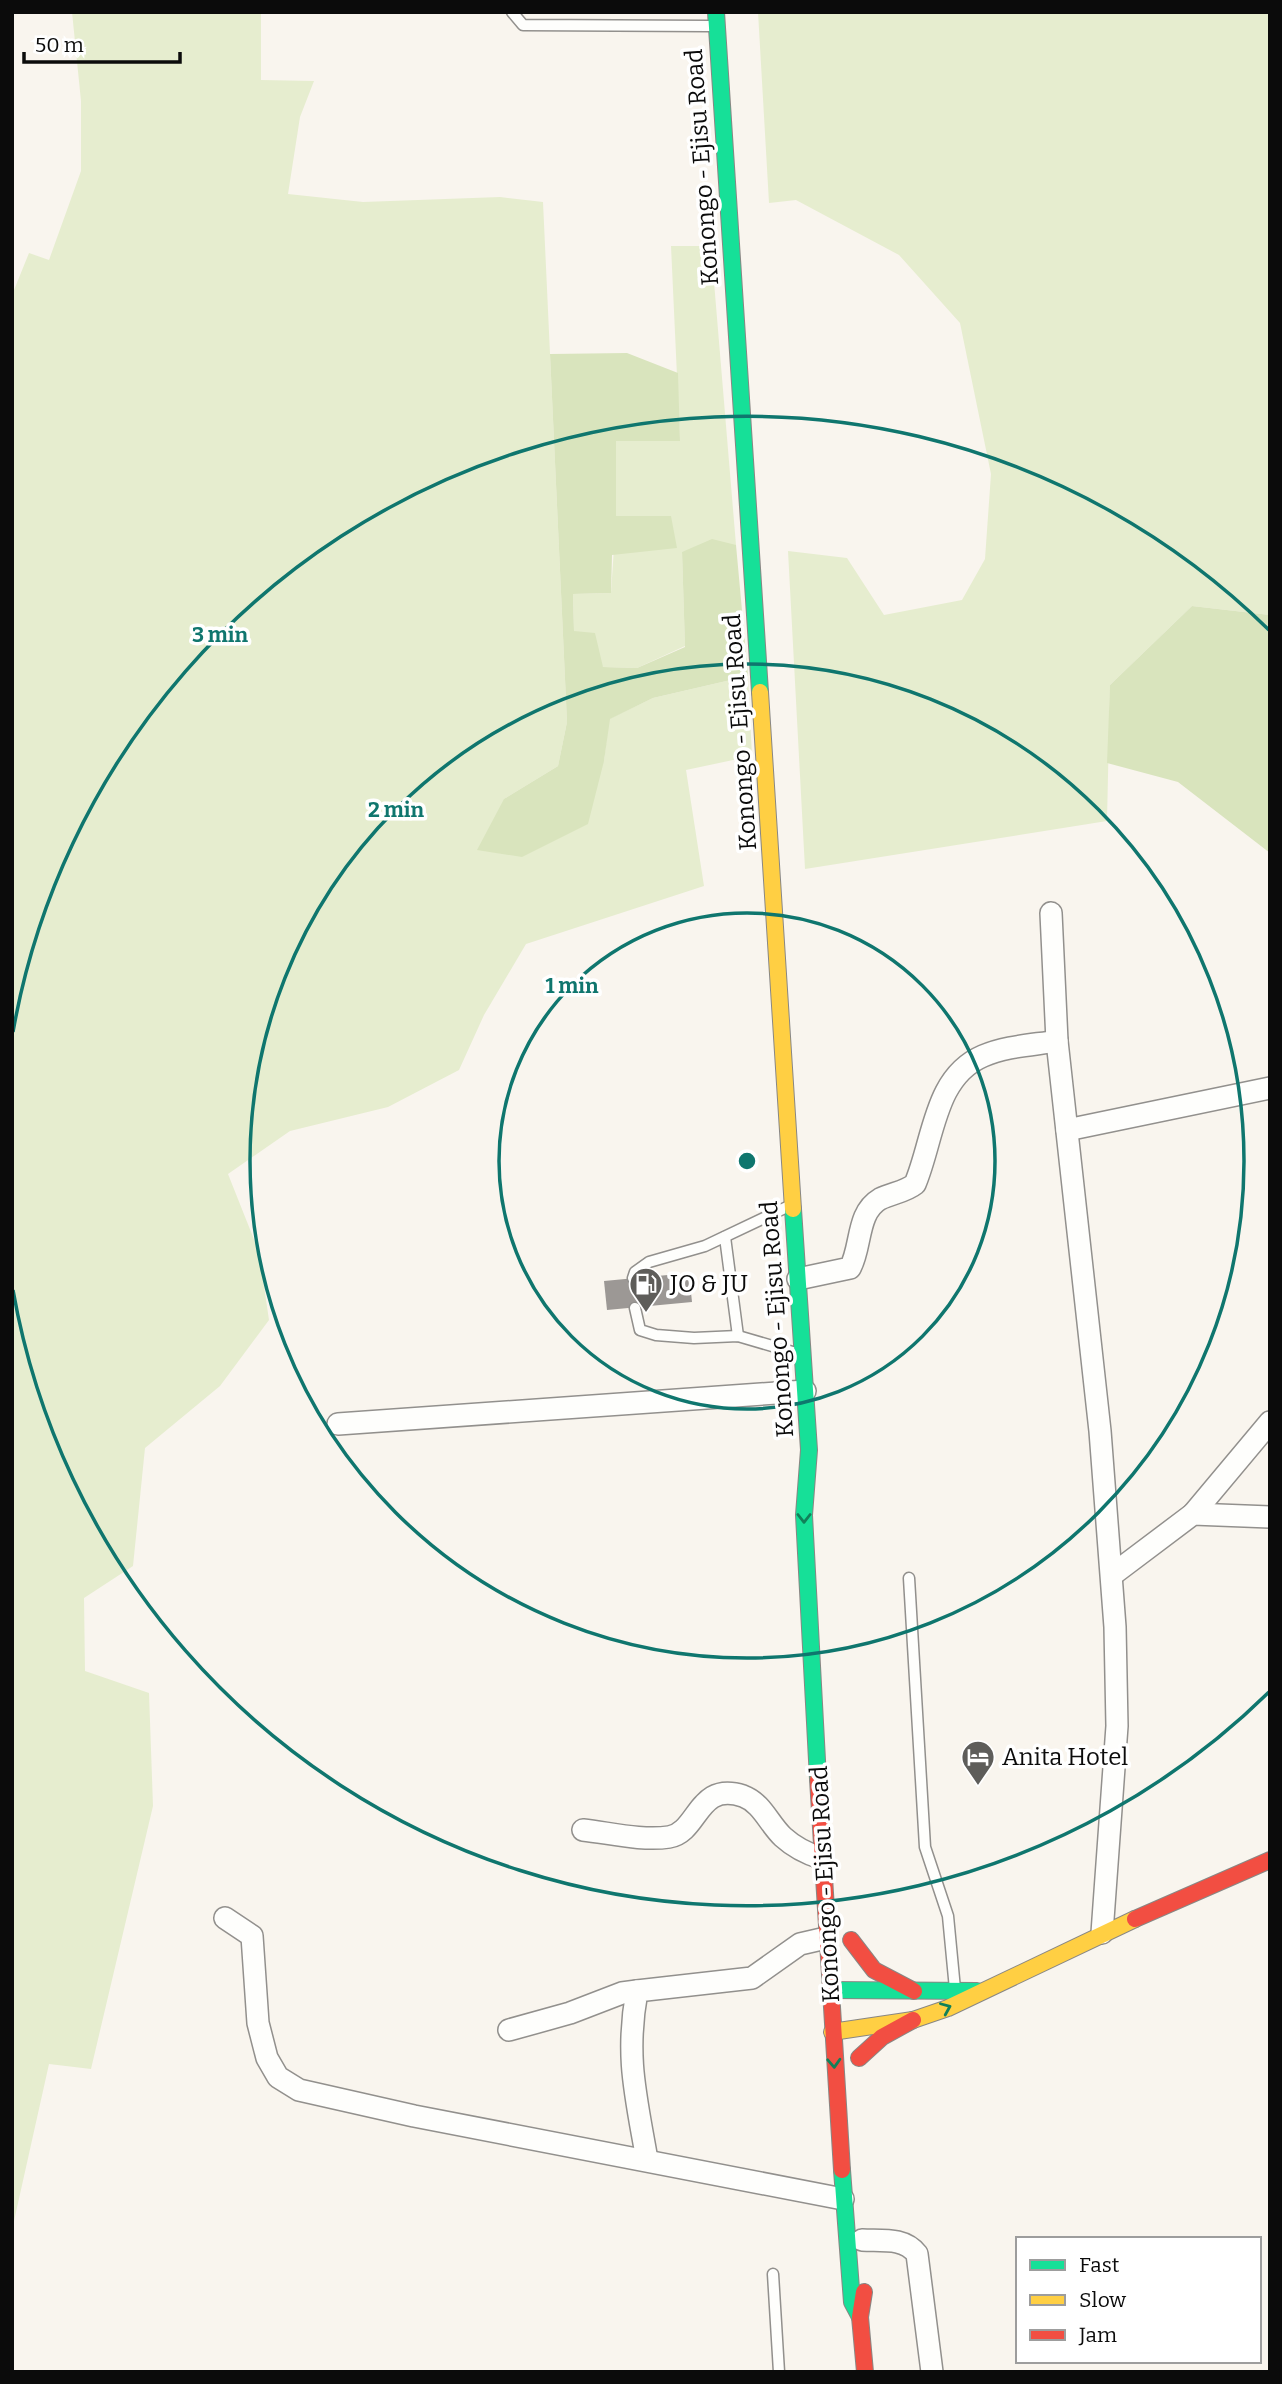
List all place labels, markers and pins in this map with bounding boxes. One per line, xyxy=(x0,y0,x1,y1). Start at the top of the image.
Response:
centre of rings xyxy=(735,1149,759,1173)
fuel station icon: JO & JU xyxy=(627,1265,665,1314)
place label: JO & JU xyxy=(669,1270,748,1298)
hotel icon: Anita Hotel xyxy=(959,1738,997,1787)
place label: Anita Hotel xyxy=(1002,1743,1128,1771)

